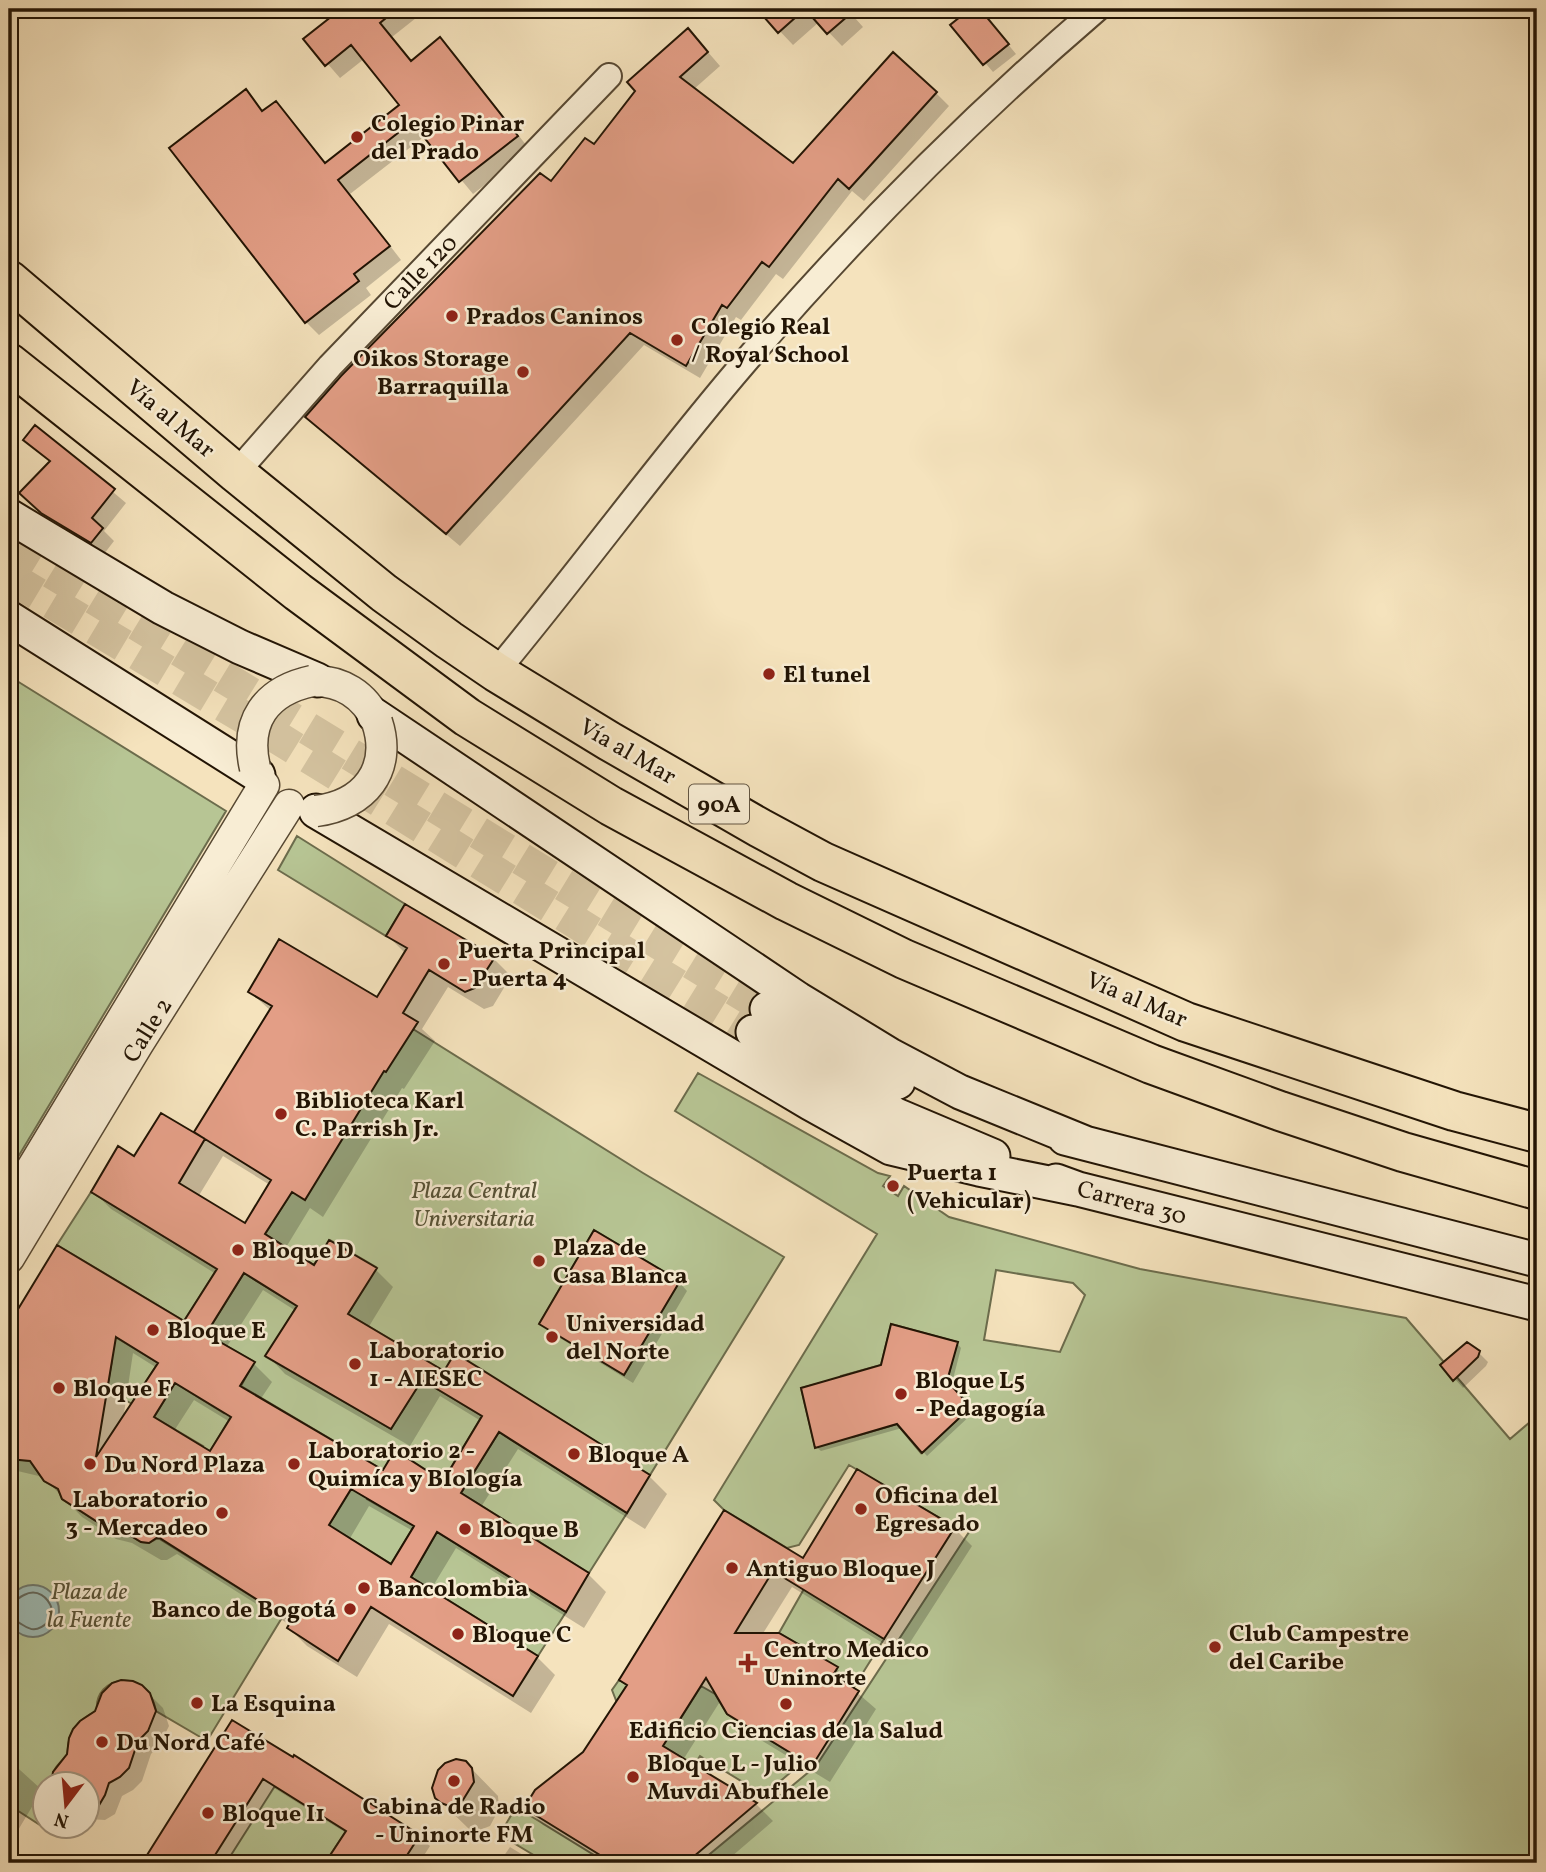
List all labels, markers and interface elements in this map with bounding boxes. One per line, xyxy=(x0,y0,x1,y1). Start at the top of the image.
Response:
place label: Colegio Pinar del Prado xyxy=(371,108,524,170)
marker: Colegio Pinar del Prado xyxy=(349,129,365,145)
street label: Calle 120 xyxy=(376,228,467,319)
place label: Prados Caninos xyxy=(466,301,643,335)
marker: Prados Caninos xyxy=(444,308,460,324)
place label: Colegio Real / Royal School xyxy=(691,311,849,373)
marker: Colegio Real / Royal School xyxy=(669,332,685,348)
place label: Oikos Storage Barraquilla xyxy=(353,343,509,405)
marker: Oikos Storage Barraquilla xyxy=(515,364,531,380)
street label: Vía al Mar xyxy=(118,372,222,467)
place label: El tunel xyxy=(783,659,871,693)
marker: El tunel xyxy=(761,666,777,682)
street label: Vía al Mar xyxy=(572,711,682,794)
road number: 90A xyxy=(689,784,749,824)
place label: Puerta Principal - Puerta 4 xyxy=(458,935,645,997)
marker: Puerta Principal - Puerta 4 xyxy=(436,956,452,972)
street label: Vía al Mar xyxy=(1080,964,1192,1037)
street label: Calle 2 xyxy=(115,992,182,1070)
place label: Biblioteca Karl C. Parrish Jr. xyxy=(295,1085,464,1147)
marker: Biblioteca Karl C. Parrish Jr. xyxy=(273,1106,289,1122)
place label: Puerta 1 (Vehicular) xyxy=(907,1157,1031,1219)
street label: Carrera 30 xyxy=(1073,1173,1190,1235)
park label: Plaza Central Universitaria xyxy=(411,1175,537,1237)
marker: Puerta 1 (Vehicular) xyxy=(885,1178,901,1194)
place label: Plaza de Casa Blanca xyxy=(553,1232,688,1294)
place label: Bloque D xyxy=(252,1235,354,1269)
marker: Bloque D xyxy=(230,1242,246,1258)
marker: Plaza de Casa Blanca xyxy=(531,1253,547,1269)
place label: Universidad del Norte xyxy=(566,1308,705,1370)
place label: Bloque E xyxy=(167,1315,266,1349)
marker: Bloque E xyxy=(145,1322,161,1338)
marker: Universidad del Norte xyxy=(544,1329,560,1345)
place label: Laboratorio 1 - AIESEC xyxy=(369,1335,505,1397)
marker: Laboratorio 1 - AIESEC xyxy=(347,1356,363,1372)
place label: Bloque L5 - Pedagogía xyxy=(915,1365,1046,1427)
place label: Bloque F xyxy=(73,1373,171,1407)
marker: Bloque F xyxy=(51,1380,67,1396)
marker: Bloque L5 - Pedagogía xyxy=(893,1386,909,1402)
place label: Laboratorio 2 - Quimíca y BIología xyxy=(308,1435,523,1497)
place label: Bloque A xyxy=(588,1439,689,1473)
marker: Bloque A xyxy=(566,1446,582,1462)
place label: Du Nord Plaza xyxy=(104,1449,265,1483)
marker: Du Nord Plaza xyxy=(82,1456,98,1472)
marker: Laboratorio 2 - Quimíca y BIología xyxy=(286,1456,302,1472)
place label: Oficina del Egresado xyxy=(875,1480,998,1542)
place label: Laboratorio 3 - Mercadeo xyxy=(66,1484,208,1546)
marker: Oficina del Egresado xyxy=(853,1501,869,1517)
marker: Laboratorio 3 - Mercadeo xyxy=(214,1505,230,1521)
place label: Bloque B xyxy=(479,1514,579,1548)
marker: Bloque B xyxy=(457,1521,473,1537)
place label: Antiguo Bloque J xyxy=(746,1553,935,1587)
marker: Antiguo Bloque J xyxy=(724,1560,740,1576)
place label: Bancolombia xyxy=(378,1573,528,1607)
park label: Plaza de la Fuente xyxy=(47,1576,131,1638)
marker: Bancolombia xyxy=(356,1580,372,1596)
place label: Banco de Bogotá xyxy=(151,1594,336,1628)
marker: Banco de Bogotá xyxy=(342,1601,358,1617)
place label: Club Campestre del Caribe xyxy=(1229,1618,1409,1680)
place label: Bloque C xyxy=(472,1619,571,1653)
marker: Bloque C xyxy=(450,1626,466,1642)
place label: Centro Medico Uninorte xyxy=(764,1634,929,1696)
marker: Club Campestre del Caribe xyxy=(1207,1639,1223,1655)
marker: Centro Medico Uninorte xyxy=(738,1653,758,1673)
place label: La Esquina xyxy=(211,1688,336,1722)
marker: La Esquina xyxy=(189,1695,205,1711)
marker: Edificio Ciencias de la Salud xyxy=(778,1696,794,1712)
place label: Edificio Ciencias de la Salud xyxy=(629,1715,944,1749)
place label: Du Nord Café xyxy=(116,1727,265,1761)
marker: Du Nord Café xyxy=(94,1734,110,1750)
place label: Bloque L - Julio Muvdi Abufhele xyxy=(647,1748,829,1810)
marker: Bloque L - Julio Muvdi Abufhele xyxy=(625,1769,641,1785)
north arrow xyxy=(32,1770,102,1840)
marker: Cabina de Radio - Uninorte FM xyxy=(446,1773,462,1789)
place label: Cabina de Radio - Uninorte FM xyxy=(362,1791,546,1853)
place label: Bloque I1 xyxy=(222,1798,325,1832)
text: N xyxy=(51,1805,72,1834)
marker: Bloque I1 xyxy=(200,1805,216,1821)

